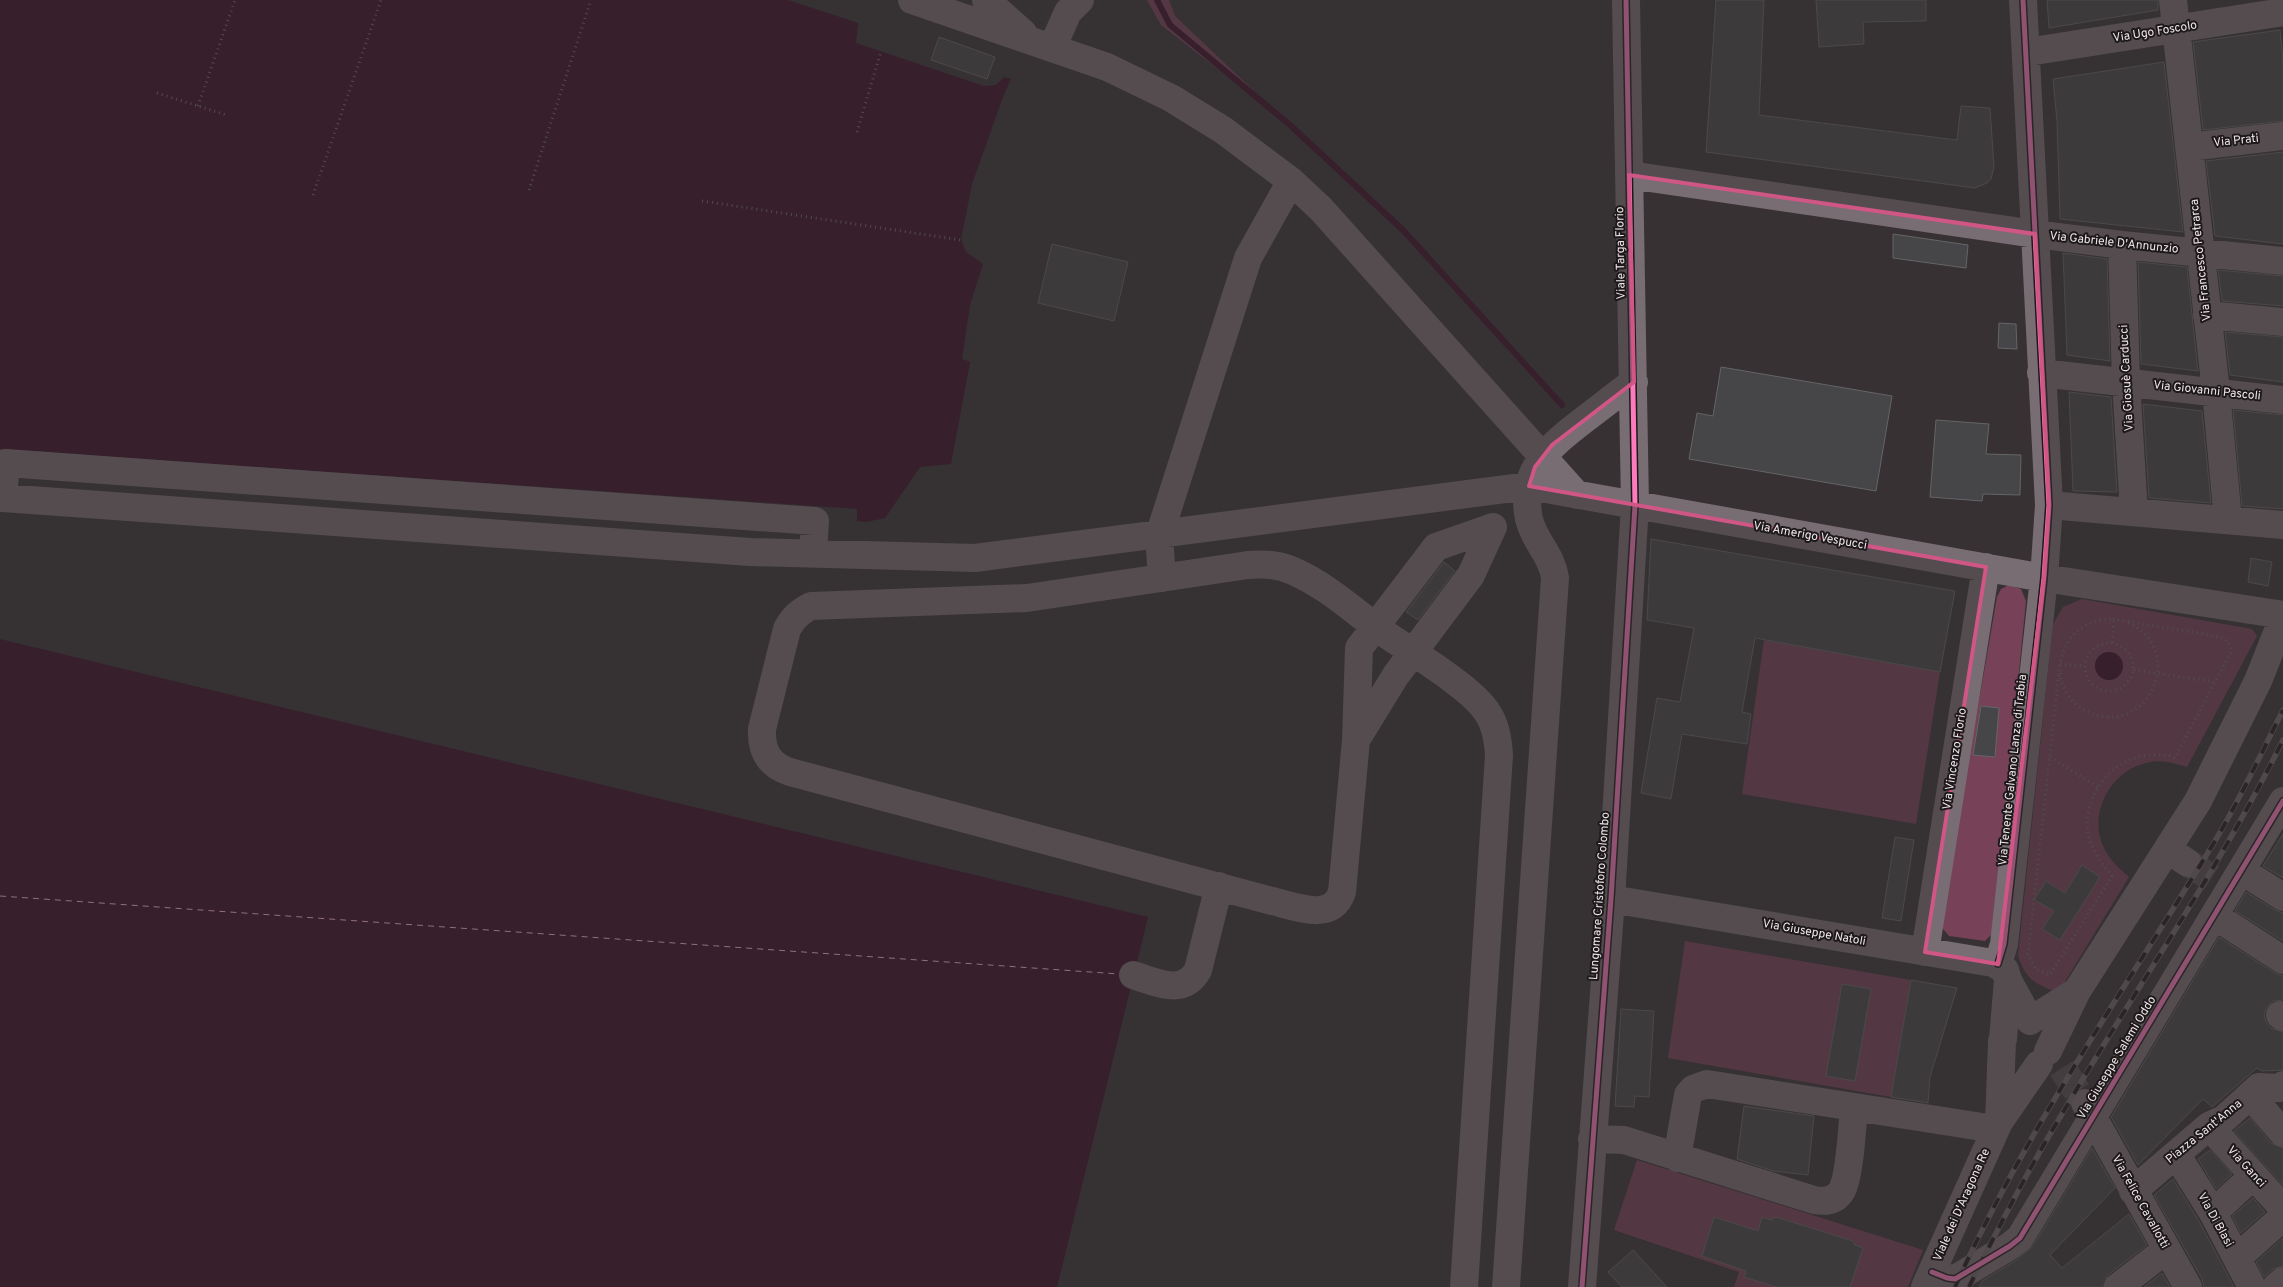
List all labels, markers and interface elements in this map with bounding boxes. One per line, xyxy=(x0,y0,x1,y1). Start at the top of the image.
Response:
street label: Via Ugo Foscolo xyxy=(2112,17,2199,47)
street label: Via Prati xyxy=(2213,131,2259,151)
street label: Via Francesco Petrarca xyxy=(2187,198,2215,322)
street label: Viale Targa Florio xyxy=(1612,206,1630,300)
street label: Via Gabriele D'Annunzio xyxy=(2049,228,2180,258)
street label: Via Giosuè Carducci xyxy=(2116,324,2138,432)
street label: Via Giovanni Pascoli xyxy=(2152,377,2262,405)
street label: Via Amerigo Vespucci xyxy=(1752,518,1868,554)
street label: Via Tenente Galvano Lanza di Trabia xyxy=(1995,673,2031,867)
street label: Via Vincenzo Florio xyxy=(1939,707,1971,811)
street label: Lungomare Cristoforo Colombo xyxy=(1586,811,1614,981)
street label: Via Giuseppe Natoli xyxy=(1761,916,1867,950)
street label: Via Giuseppe Salemi Oddo xyxy=(2074,993,2160,1123)
street label: Piazza Sant'Anna xyxy=(2163,1096,2245,1168)
street label: Via Ganci xyxy=(2223,1143,2269,1191)
street label: Viale dei D'Aragona Re xyxy=(1930,1146,1994,1264)
street label: Via Felice Cavallotti xyxy=(2108,1152,2172,1252)
street label: Via Di Blasi xyxy=(2193,1190,2237,1250)

